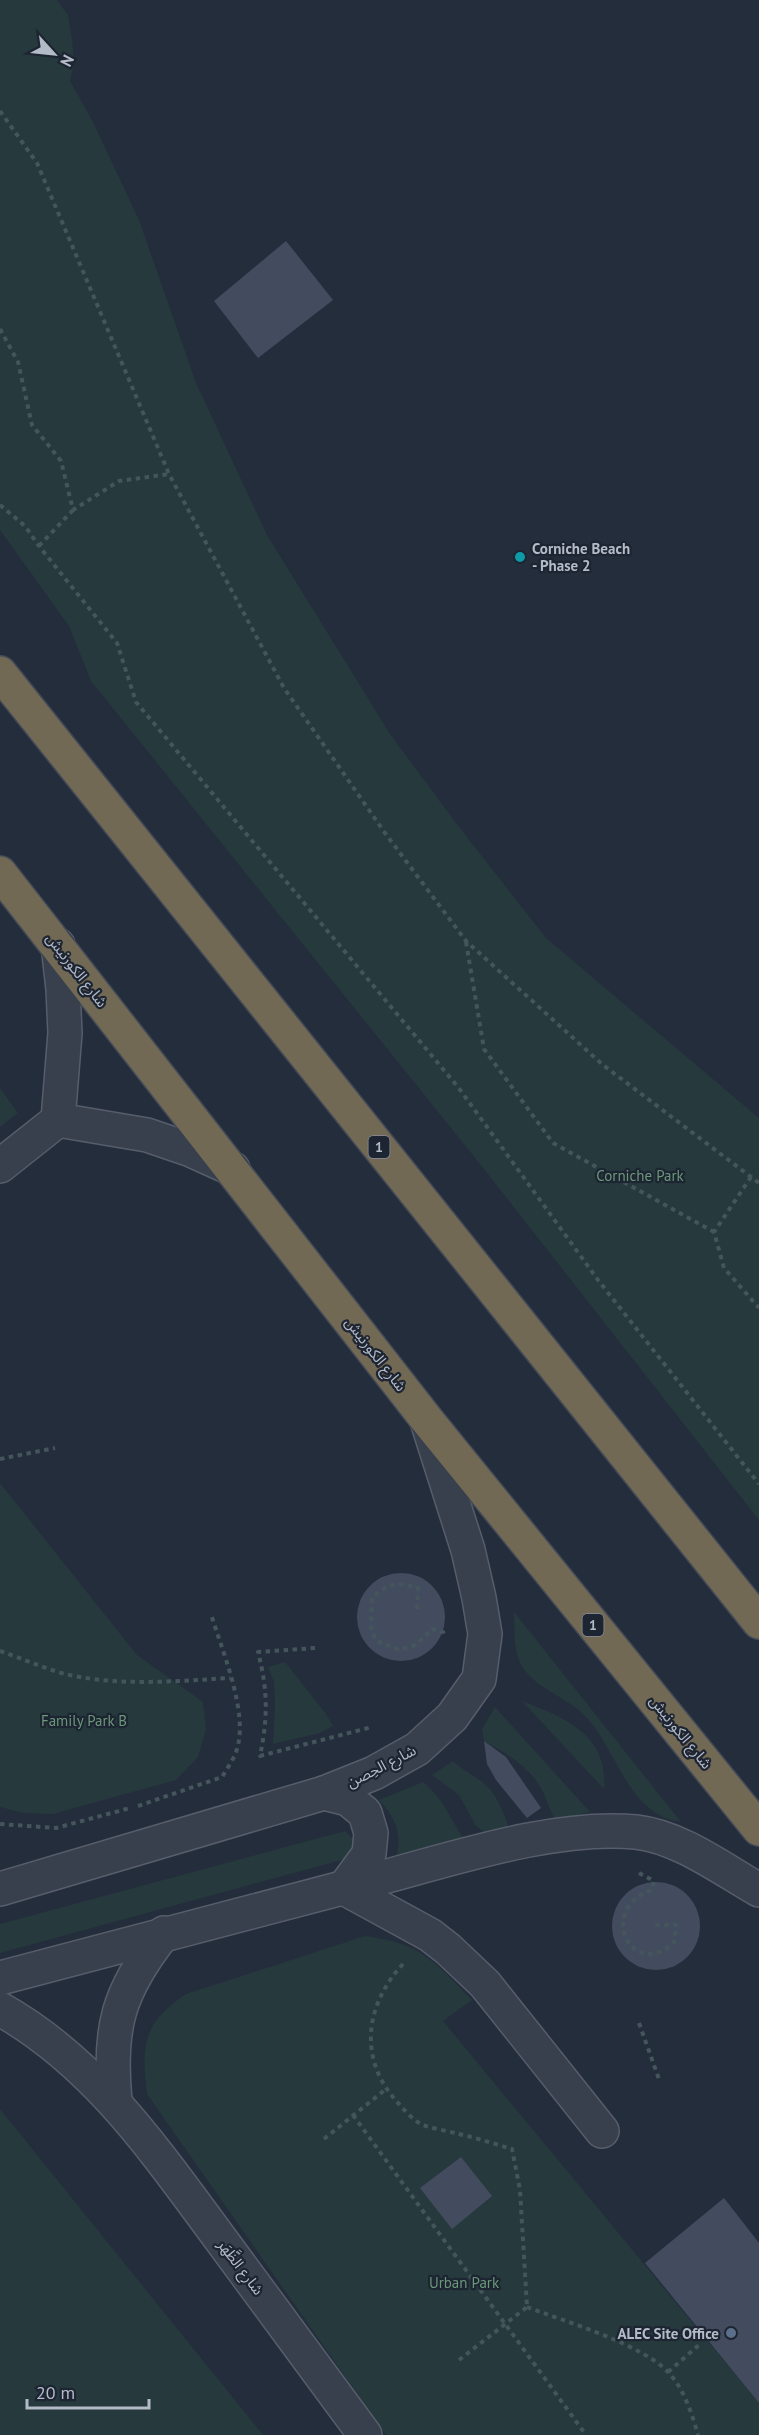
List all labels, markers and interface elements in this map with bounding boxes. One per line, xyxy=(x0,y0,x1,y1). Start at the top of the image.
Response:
north arrow xyxy=(24,24,84,84)
text: N xyxy=(56,52,79,70)
place label: Corniche Beach - Phase 2 xyxy=(532,539,630,575)
marker: Corniche Beach - Phase 2 xyxy=(513,550,527,564)
street label: شارع الكورنيش xyxy=(40,929,112,1013)
road number: 1 xyxy=(368,1136,389,1158)
park label: Corniche Park xyxy=(596,1166,685,1185)
street label: شارع الكورنيش xyxy=(339,1313,411,1397)
road number: 1 xyxy=(582,1614,604,1636)
street label: شارع الكورنيش xyxy=(643,1691,717,1775)
park label: Family Park B xyxy=(41,1711,127,1730)
street label: شارع الحِصن xyxy=(343,1740,421,1794)
street label: شارع الظَّهَر xyxy=(211,2234,269,2301)
park label: Urban Park xyxy=(429,2273,500,2292)
place label: ALEC Site Office xyxy=(617,2324,719,2343)
marker: ALEC Site Office xyxy=(724,2326,738,2340)
scale bar xyxy=(27,2372,148,2410)
text: 20 m xyxy=(36,2381,75,2404)

